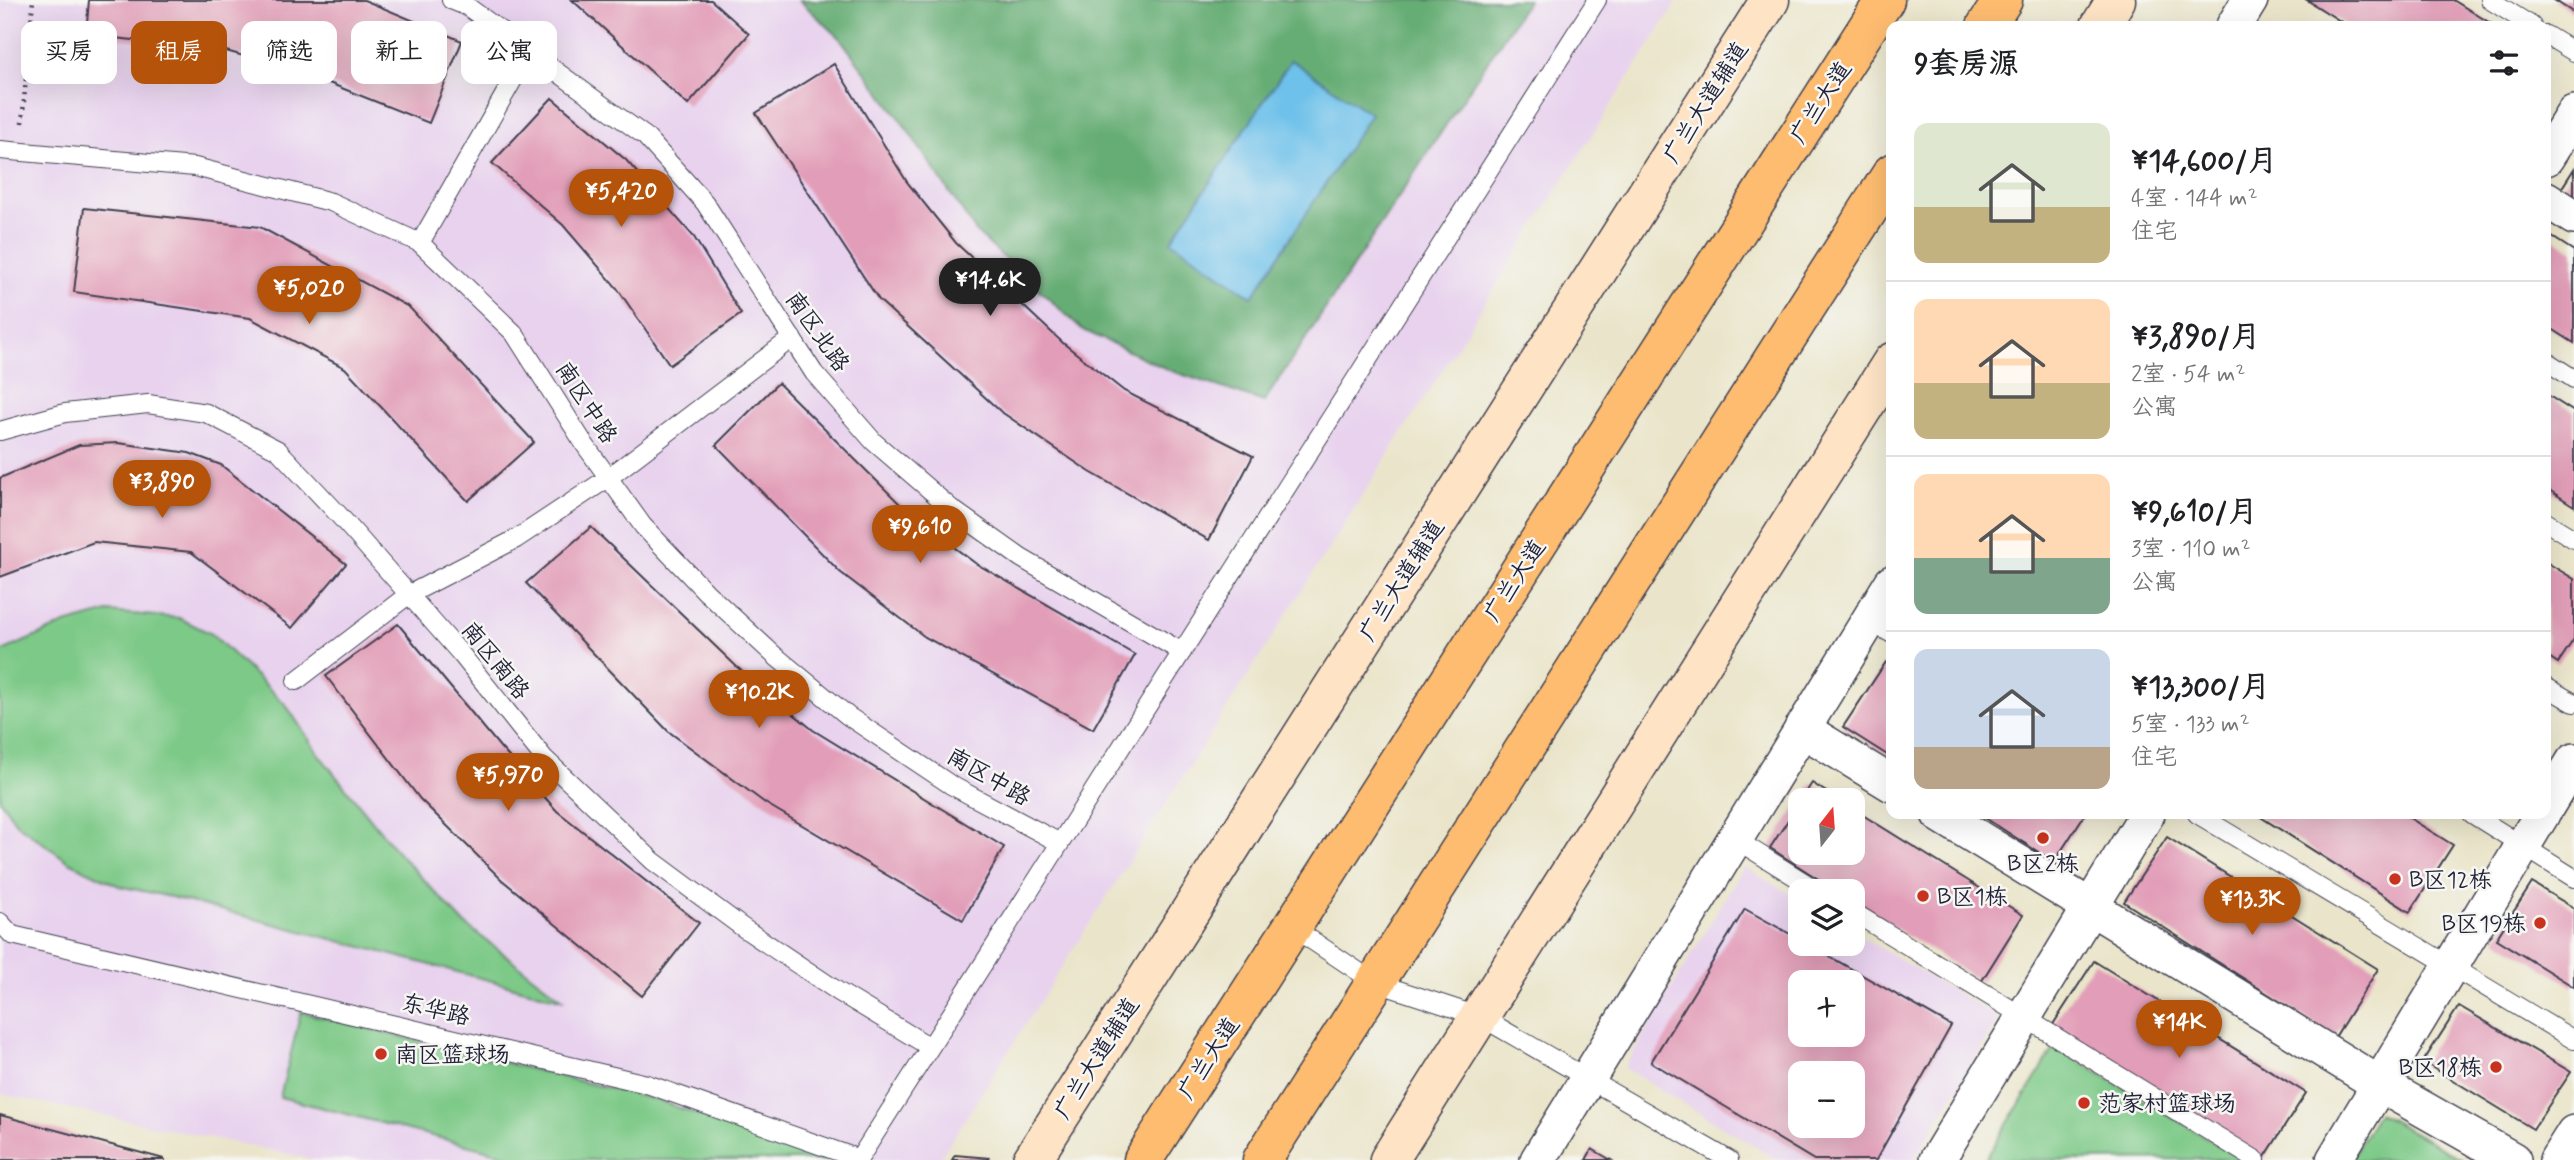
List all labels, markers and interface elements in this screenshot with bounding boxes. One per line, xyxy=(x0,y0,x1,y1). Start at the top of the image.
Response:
chip: 买房 xyxy=(21,21,117,84)
chip: 租房 xyxy=(131,21,227,84)
chip: 筛选 xyxy=(241,21,337,84)
chip: 新上 xyxy=(351,21,447,84)
chip: 公寓 xyxy=(461,21,557,84)
street label: 广兰大道辅道 xyxy=(1657,37,1756,170)
icon: filters xyxy=(2485,44,2523,82)
text: 9套房源 xyxy=(1914,45,2019,84)
street label: 广兰大道 xyxy=(1784,56,1859,150)
text: ¥14,600/月 xyxy=(2131,142,2278,181)
icon: home xyxy=(1970,151,2054,235)
pin: ¥5,420 xyxy=(564,170,678,229)
text: ¥5,420 xyxy=(585,177,657,207)
text: 4室 · 144 m² xyxy=(2131,184,2258,214)
text: 住宅 xyxy=(2131,217,2177,247)
pin: ¥14.6K xyxy=(933,258,1047,318)
pin: ¥5,020 xyxy=(252,266,366,326)
text: ¥14.6K xyxy=(955,266,1025,296)
text: ¥5,020 xyxy=(273,274,345,304)
street label: 南区北路 xyxy=(778,286,855,378)
text: ¥3,890/月 xyxy=(2131,318,2260,357)
icon: home xyxy=(1970,327,2054,411)
street label: 南区中路 xyxy=(548,356,623,450)
text: 2室 · 54 m² xyxy=(2131,360,2245,390)
text: 公寓 xyxy=(2131,393,2177,423)
pin: ¥3,890 xyxy=(105,461,219,520)
text: ¥3,890 xyxy=(129,468,195,498)
text: ¥9,610/月 xyxy=(2131,493,2258,532)
icon: home xyxy=(1970,502,2054,586)
pin: ¥9,610 xyxy=(863,505,977,565)
text: ¥9,610 xyxy=(888,513,952,543)
street label: 广兰大道辅道 xyxy=(1353,515,1452,648)
street label: 广兰大道 xyxy=(1478,534,1553,628)
text: 3室 · 110 m² xyxy=(2131,535,2251,565)
text: 公寓 xyxy=(2131,568,2177,598)
street label: 南区南路 xyxy=(454,616,535,706)
text: ¥13,300/月 xyxy=(2131,668,2270,707)
pin: ¥10.2K xyxy=(702,670,816,730)
icon: home xyxy=(1970,677,2054,761)
text: ¥10.2K xyxy=(725,678,793,708)
text: 5室 · 133 m² xyxy=(2131,710,2250,740)
street label: 南区中路 xyxy=(941,742,1035,814)
text: 住宅 xyxy=(2131,743,2177,773)
pin: ¥5,970 xyxy=(451,754,565,813)
text: ¥5,970 xyxy=(472,761,544,791)
north arrow xyxy=(1788,788,1866,864)
map controls xyxy=(1788,788,1865,1138)
marker: B区2栋 xyxy=(2035,830,2051,846)
place label: B区2栋 xyxy=(2007,850,2079,880)
place label: B区12栋 xyxy=(2409,866,2492,896)
marker: B区12栋 xyxy=(2387,871,2403,887)
pin: ¥13.3K xyxy=(2195,878,2309,937)
button: layers xyxy=(1788,879,1865,956)
place label: B区1栋 xyxy=(1937,883,2008,913)
text: ¥13.3K xyxy=(2220,885,2284,915)
marker: B区1栋 xyxy=(1915,888,1931,904)
place label: B区19栋 xyxy=(2441,910,2526,940)
marker: B区19栋 xyxy=(2532,915,2548,931)
button: + xyxy=(1788,970,1865,1047)
street label: 东华路 xyxy=(399,989,473,1033)
street label: 广兰大道辅道 xyxy=(1048,993,1147,1126)
pin: ¥14K xyxy=(2138,1000,2220,1060)
text: ¥14K xyxy=(2152,1008,2206,1038)
street label: 广兰大道 xyxy=(1172,1012,1247,1106)
place label: 南区篮球场 xyxy=(395,1041,510,1071)
marker: 南区篮球场 xyxy=(373,1046,389,1062)
place label: B区18栋 xyxy=(2399,1054,2482,1084)
marker: B区18栋 xyxy=(2488,1059,2504,1075)
button: − xyxy=(1788,1061,1865,1138)
place label: 范家村篮球场 xyxy=(2098,1090,2236,1120)
marker: 范家村篮球场 xyxy=(2076,1095,2092,1111)

